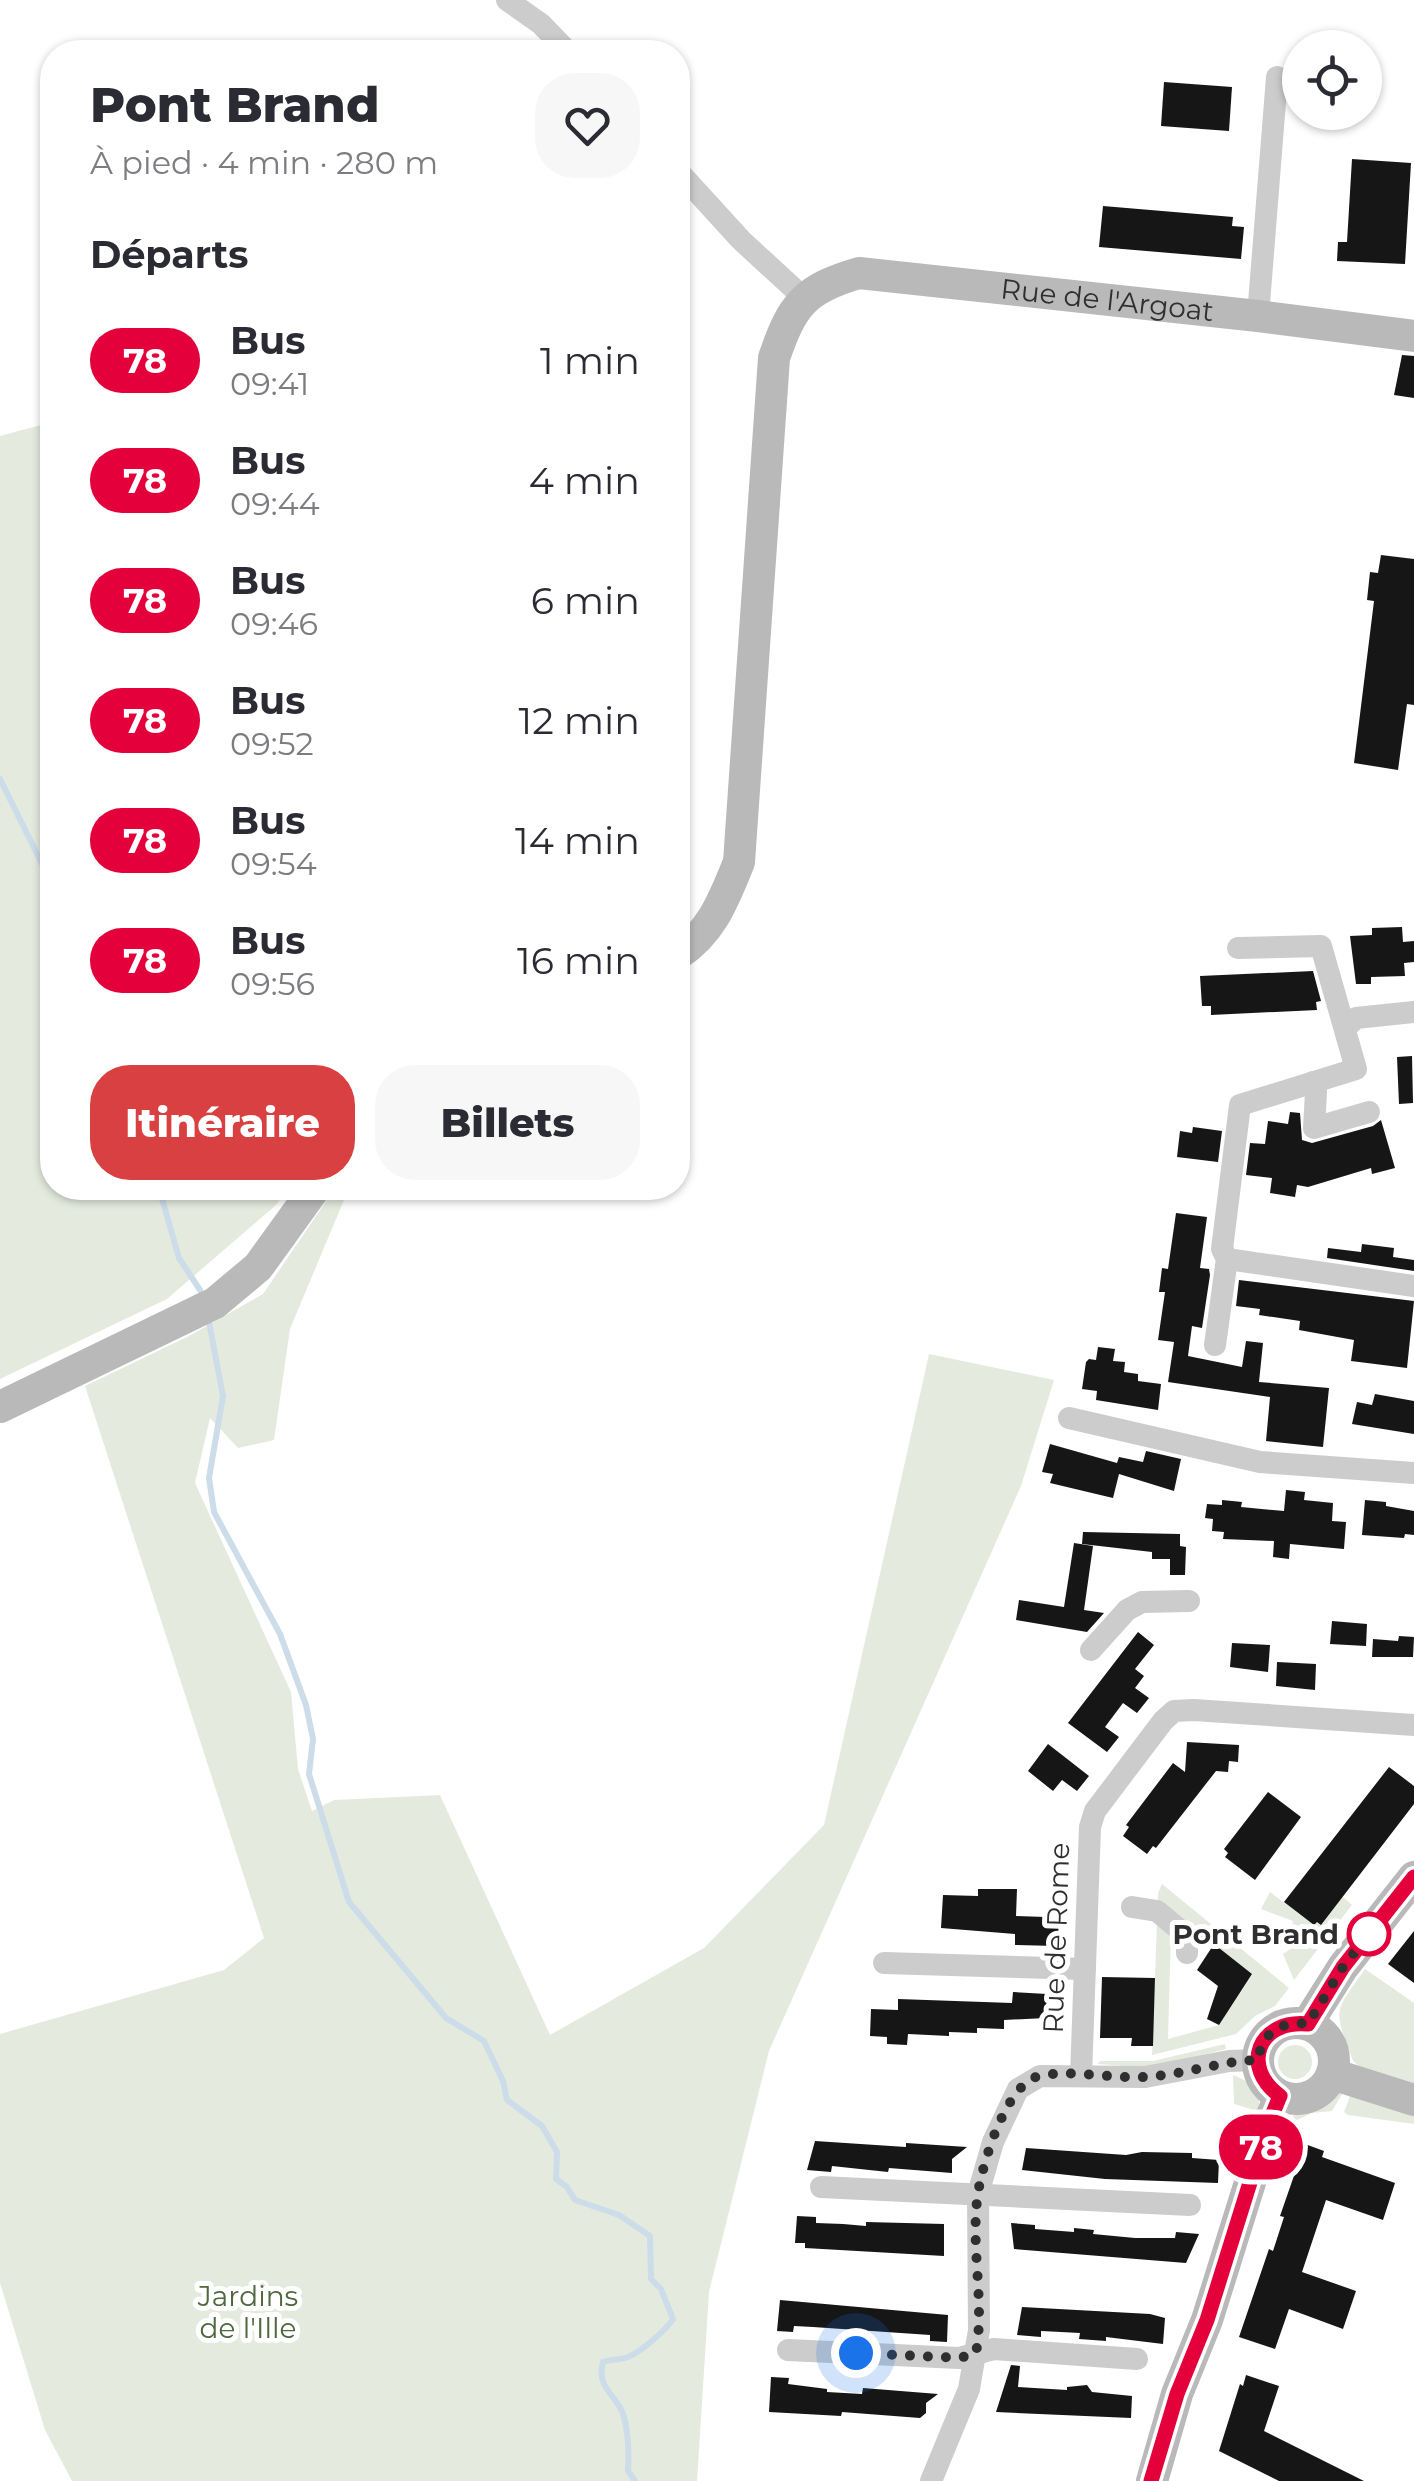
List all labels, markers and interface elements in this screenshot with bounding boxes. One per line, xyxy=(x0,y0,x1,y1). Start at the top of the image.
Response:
map controls xyxy=(1282,30,1382,130)
button: locate xyxy=(1282,30,1382,130)
button: heart xyxy=(535,73,640,178)
text: Pont Brand xyxy=(90,76,380,134)
text: À pied · 4 min · 280 m xyxy=(90,143,438,182)
text: Départs xyxy=(90,231,248,278)
street label: Rue de l'Argoat xyxy=(999,271,1216,328)
text: Bus xyxy=(230,317,305,364)
text: 1 min xyxy=(540,337,640,384)
text: 78 xyxy=(123,339,167,382)
text: 09:41 xyxy=(230,364,309,403)
text: Bus xyxy=(230,437,305,484)
text: 4 min xyxy=(529,457,640,504)
text: 78 xyxy=(123,459,167,502)
text: 09:44 xyxy=(230,484,320,523)
text: Bus xyxy=(230,557,305,604)
text: 6 min xyxy=(531,577,640,624)
text: 78 xyxy=(123,579,167,622)
text: 09:46 xyxy=(230,604,318,643)
text: Bus xyxy=(230,677,305,724)
text: 12 min xyxy=(519,697,640,744)
text: 78 xyxy=(123,699,167,742)
text: 09:52 xyxy=(230,724,314,763)
text: Bus xyxy=(230,797,305,844)
text: 14 min xyxy=(515,817,640,864)
text: 78 xyxy=(123,819,167,862)
text: 09:54 xyxy=(230,844,317,883)
text: Bus xyxy=(230,917,305,964)
text: 16 min xyxy=(517,937,640,984)
text: 78 xyxy=(123,939,167,982)
text: 09:56 xyxy=(230,964,315,1003)
button: Itinéraire xyxy=(90,1065,355,1180)
button: Billets xyxy=(375,1065,640,1180)
street label: Rue de Rome xyxy=(1036,1842,1076,2034)
marker: Pont Brand xyxy=(1348,1913,1390,1955)
place label: Pont Brand xyxy=(1173,1917,1339,1951)
line badge: 78 xyxy=(1216,2114,1306,2180)
text: 78 xyxy=(1239,2126,1283,2169)
park label: Jardins de l'Ille xyxy=(197,2279,298,2345)
your location xyxy=(831,2328,881,2378)

